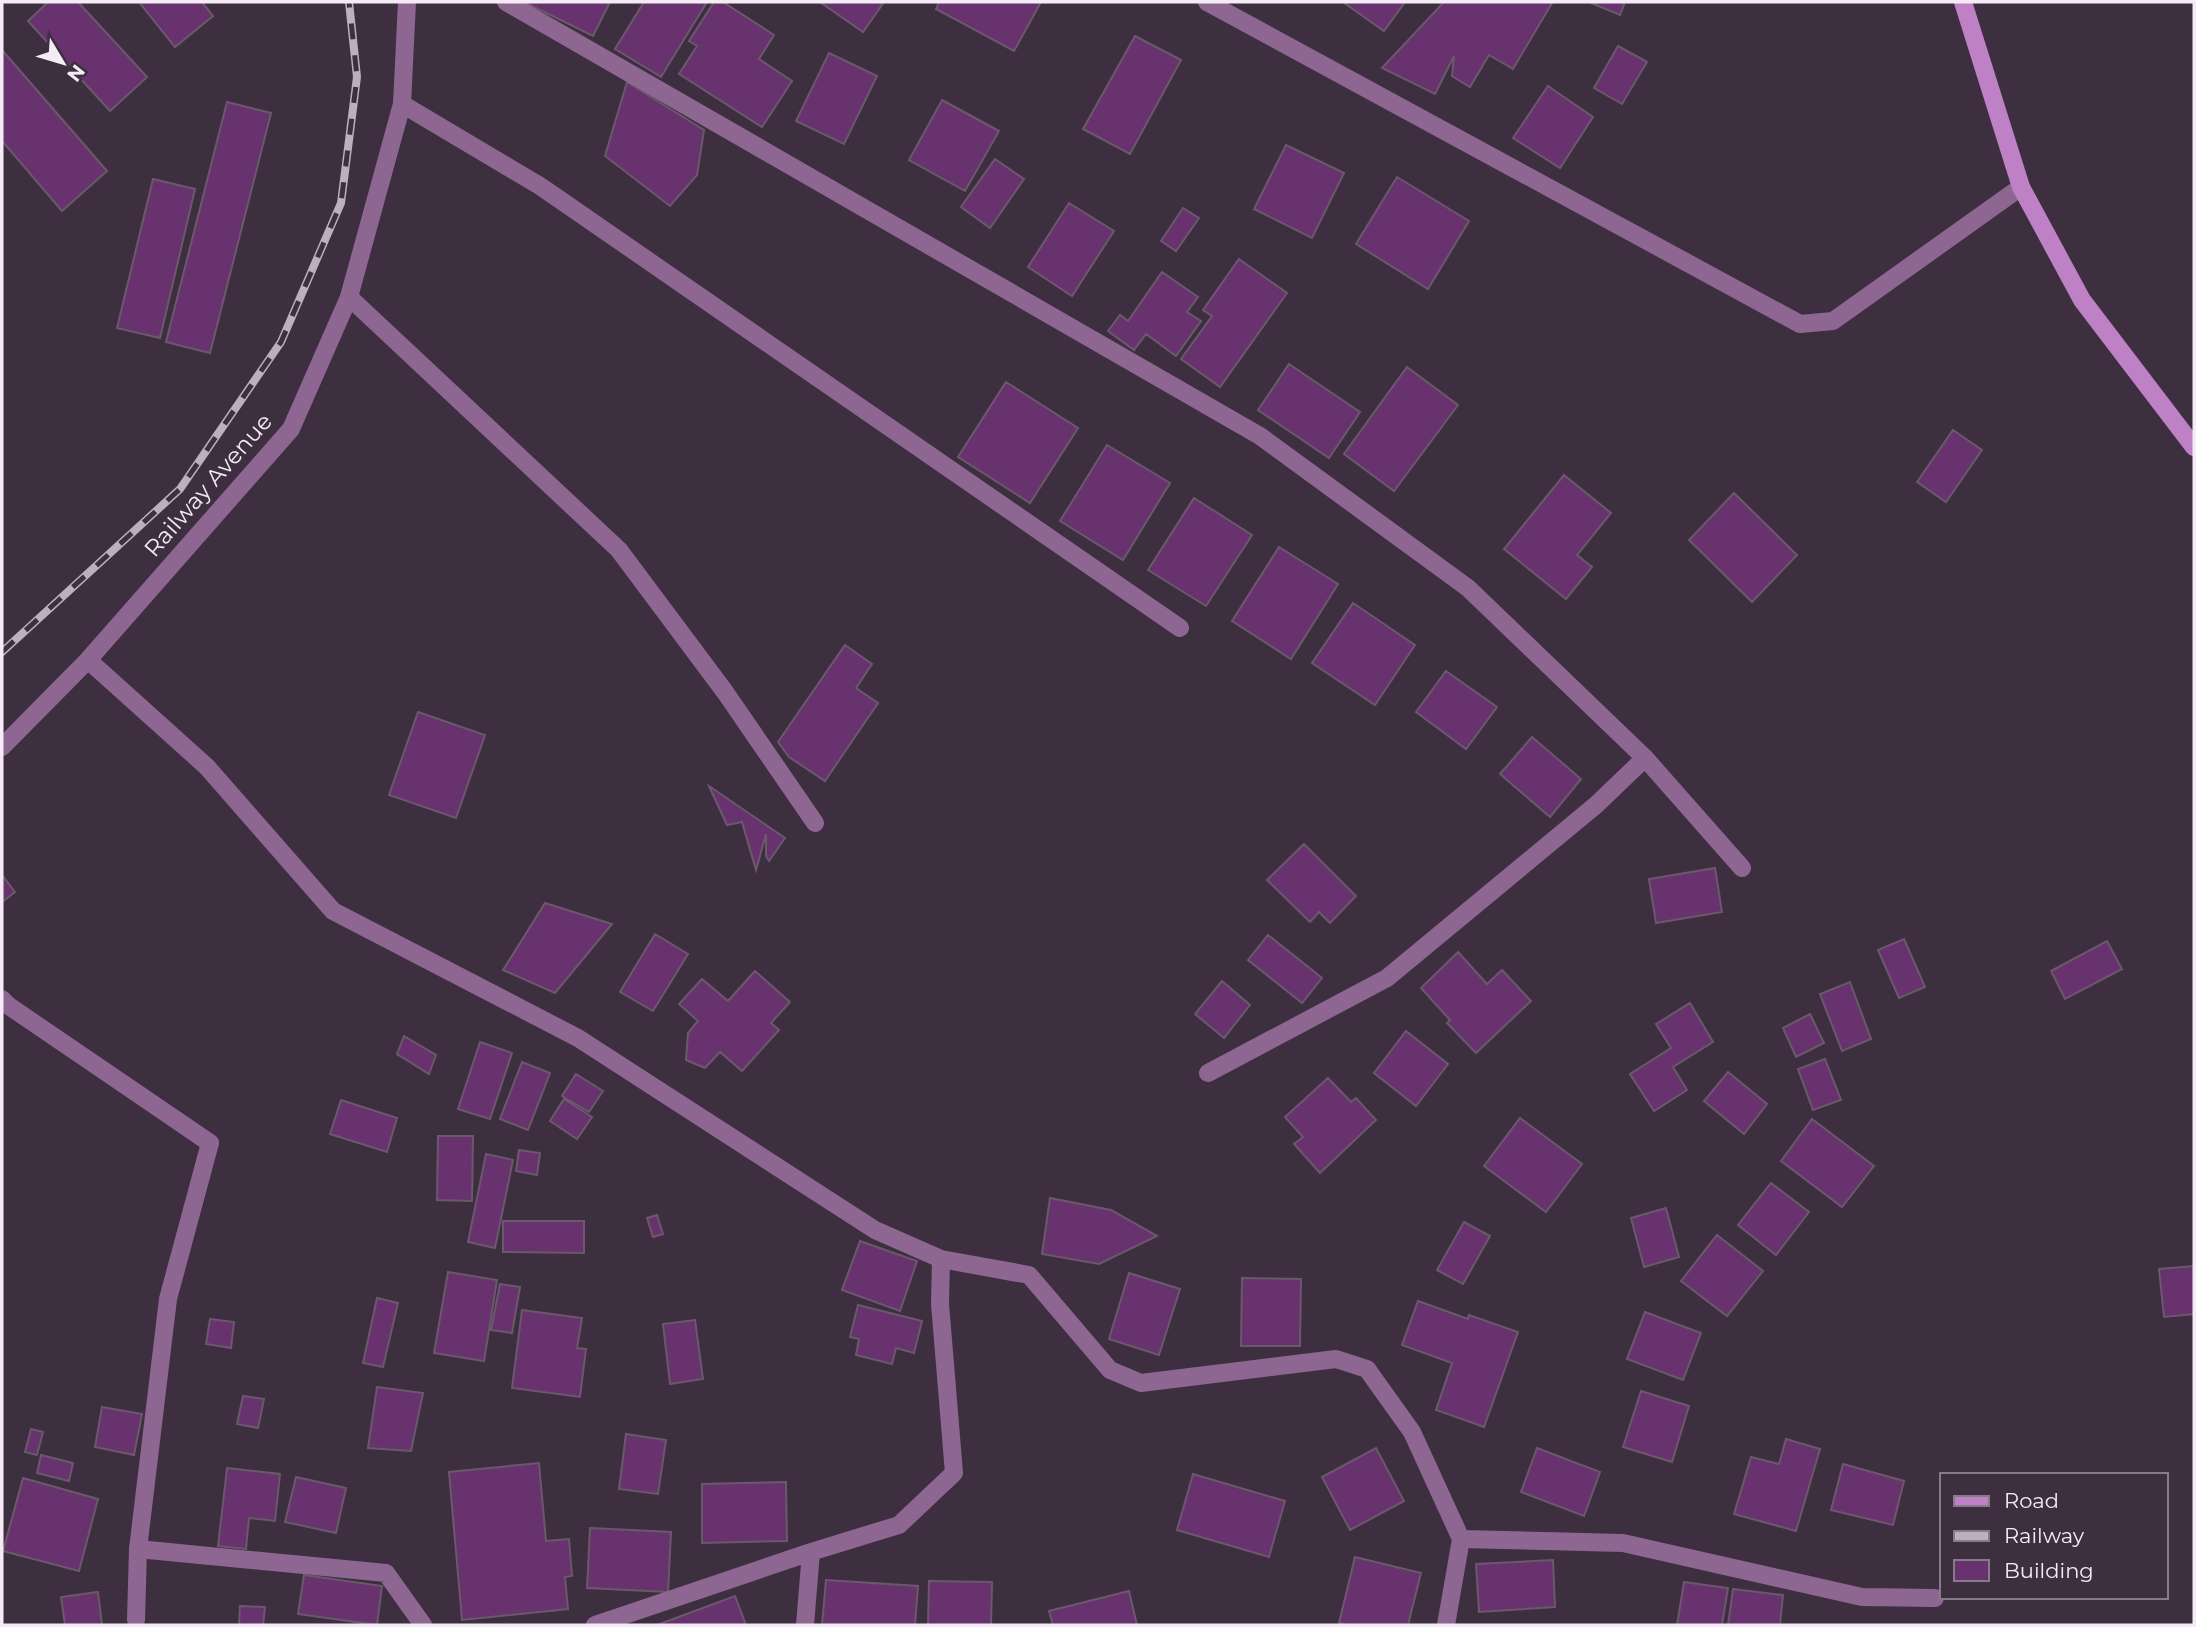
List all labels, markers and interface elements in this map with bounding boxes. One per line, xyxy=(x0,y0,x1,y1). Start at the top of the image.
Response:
north arrow xyxy=(28,28,98,98)
text: N xyxy=(62,60,90,86)
street label: Railway Avenue xyxy=(138,408,278,562)
legend xyxy=(1940,1473,2168,1599)
text: Road xyxy=(2004,1488,2059,1513)
text: Railway xyxy=(2004,1523,2085,1548)
text: Building xyxy=(2004,1558,2094,1583)

